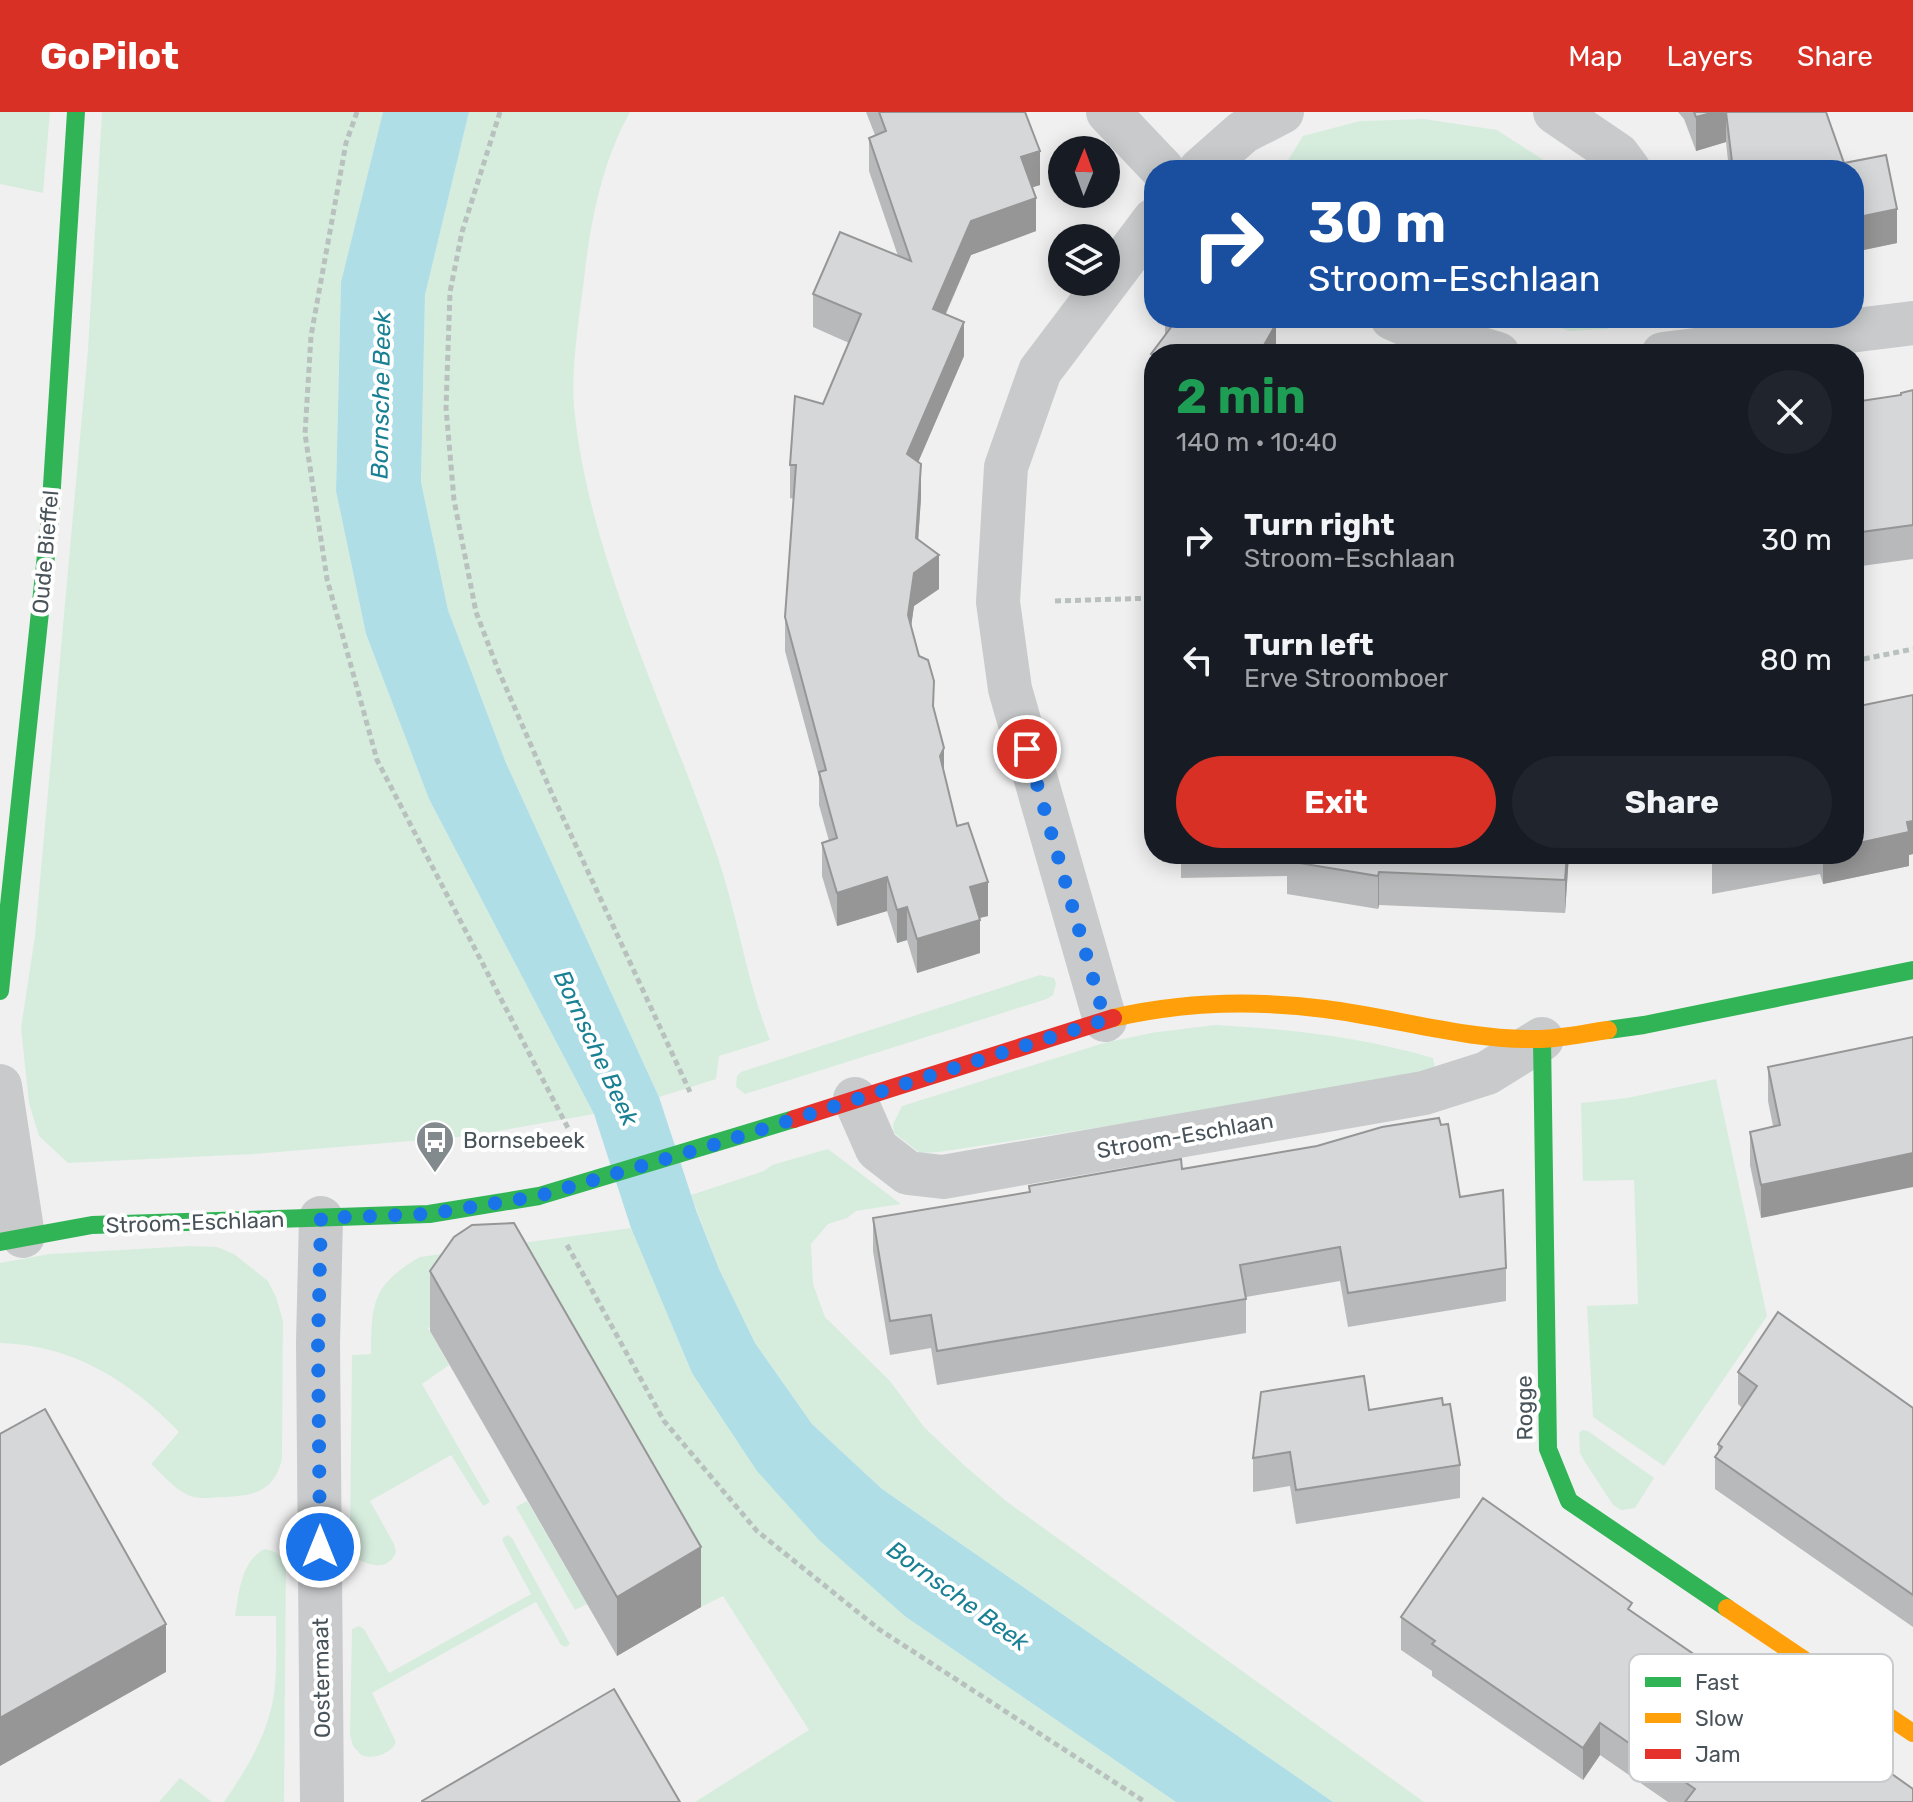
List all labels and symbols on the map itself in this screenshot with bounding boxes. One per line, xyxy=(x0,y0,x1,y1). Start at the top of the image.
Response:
north arrow xyxy=(1048,136,1120,208)
water label: Bornsche Beek xyxy=(366,310,396,479)
street label: Oude Bieffel xyxy=(27,489,64,615)
pin xyxy=(993,715,1061,783)
water label: Bornsche Beek xyxy=(548,966,645,1131)
street label: Stroom-Eschlaan xyxy=(1095,1107,1275,1164)
bus stop icon: Bornsebeek xyxy=(414,1119,456,1174)
place label: Bornsebeek xyxy=(463,1127,585,1154)
street label: Stroom-Eschlaan xyxy=(105,1206,285,1239)
street label: Rogge xyxy=(1510,1375,1539,1441)
position arrow xyxy=(278,1505,362,1589)
water label: Bornsche Beek xyxy=(882,1535,1035,1657)
street label: Oostermaat xyxy=(307,1617,336,1738)
legend xyxy=(1629,1654,1893,1782)
text: Fast xyxy=(1695,1669,1740,1696)
text: Slow xyxy=(1695,1705,1744,1732)
text: Jam xyxy=(1695,1741,1741,1768)

